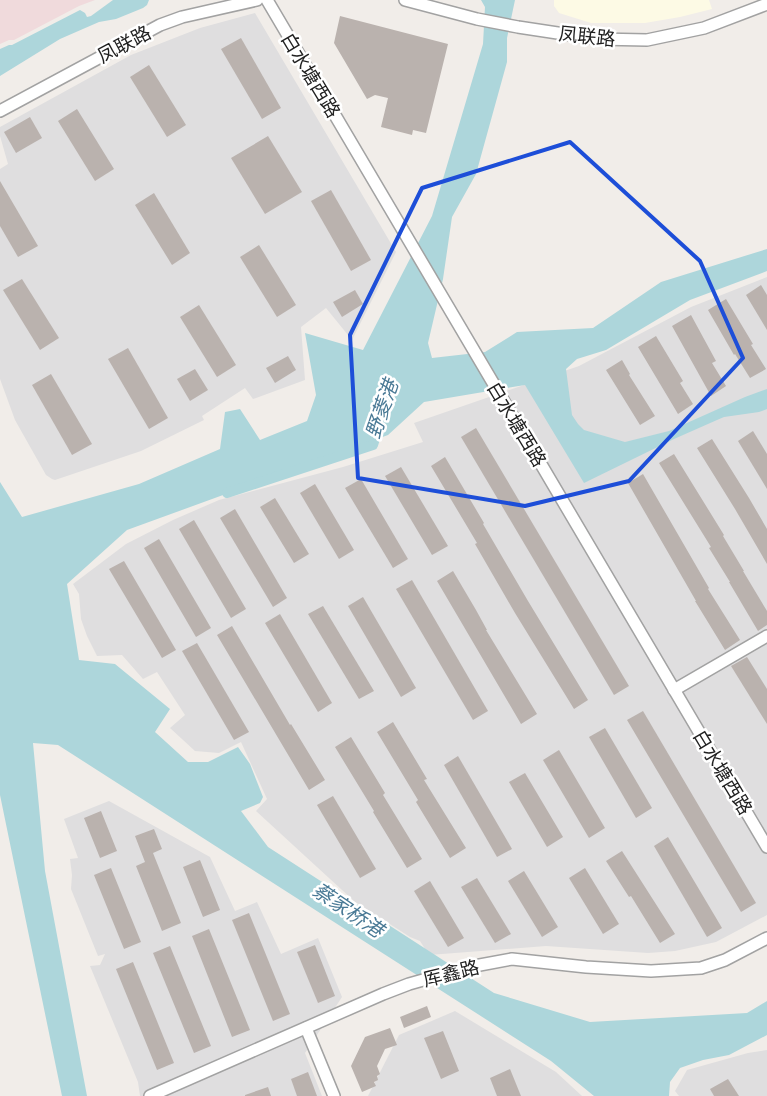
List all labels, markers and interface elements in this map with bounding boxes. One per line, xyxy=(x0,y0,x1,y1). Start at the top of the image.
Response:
street label: 凤联路 xyxy=(94,21,155,68)
street label: 凤联路 xyxy=(557,22,617,51)
street label: 白水塘西路 xyxy=(276,29,345,122)
water label: 野菱港 xyxy=(361,374,404,441)
street label: 白水塘西路 xyxy=(482,378,551,471)
street label: 白水塘西路 xyxy=(688,726,757,819)
water label: 蔡家桥港 xyxy=(308,878,390,944)
street label: 厍鑫路 xyxy=(421,955,482,992)

